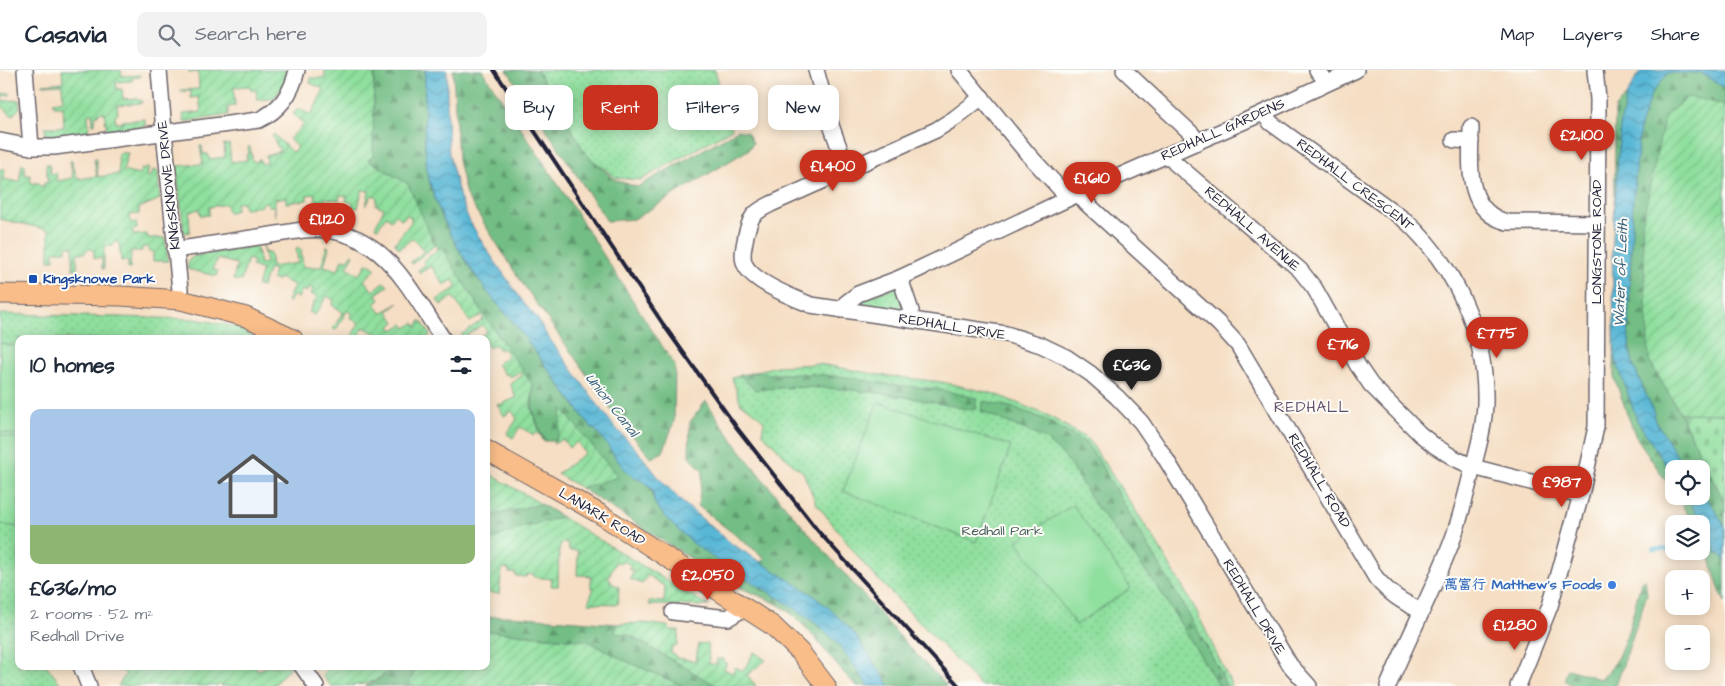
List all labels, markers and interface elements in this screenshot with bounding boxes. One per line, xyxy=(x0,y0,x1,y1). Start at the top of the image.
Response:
search box xyxy=(137,12,487,57)
text: Casavia xyxy=(25,18,107,52)
icon: search xyxy=(155,21,183,49)
text: Search here xyxy=(195,21,307,48)
text: Map xyxy=(1500,22,1534,47)
text: Layers xyxy=(1562,22,1623,47)
text: Share xyxy=(1651,22,1700,47)
chip: Buy xyxy=(505,85,573,130)
chip: Rent xyxy=(583,85,658,130)
chip: Filters xyxy=(668,85,758,130)
chip: New xyxy=(768,85,839,130)
street label: REDHALL GARDENS xyxy=(1158,94,1288,166)
pin: £2,100 xyxy=(1541,118,1623,161)
street label: KINGSKNOWE DRIVE xyxy=(152,119,186,251)
text: £2,100 xyxy=(1561,124,1603,146)
street label: REDHALL CRESCENT xyxy=(1292,134,1418,236)
pin: £1,400 xyxy=(792,150,874,192)
text: £1,400 xyxy=(811,155,855,177)
pin: £1,610 xyxy=(1051,162,1133,204)
text: £1,610 xyxy=(1074,167,1110,189)
street label: LONGSTONE ROAD xyxy=(1587,180,1607,304)
street label: REDHALL AVENUE xyxy=(1200,182,1305,277)
pin: £1,120 xyxy=(286,202,368,245)
text: £1,120 xyxy=(310,208,344,230)
water label: Water of Leith xyxy=(1609,218,1633,327)
place label: Kingsknowe Park xyxy=(43,269,156,290)
marker: Kingsknowe Park xyxy=(27,273,39,285)
street label: REDHALL DRIVE xyxy=(897,309,1008,345)
pin: £775 xyxy=(1467,316,1527,359)
text: £775 xyxy=(1477,322,1517,344)
pin: £716 xyxy=(1313,328,1373,370)
text: £716 xyxy=(1328,333,1358,355)
pin: £636 xyxy=(1102,348,1162,391)
text: 10 homes xyxy=(30,351,115,380)
icon: filters xyxy=(447,351,475,379)
text: £636 xyxy=(1114,354,1150,376)
water label: Union Canal xyxy=(580,369,645,443)
district label: REDHALL xyxy=(1274,397,1350,418)
street label: REDHALL ROAD xyxy=(1283,430,1355,532)
icon: home xyxy=(208,441,298,531)
map controls xyxy=(1665,460,1710,670)
button: locate xyxy=(1665,460,1710,505)
pin: £987 xyxy=(1532,466,1592,508)
text: £987 xyxy=(1543,471,1581,493)
street label: LANARK ROAD xyxy=(555,483,649,551)
button: layers xyxy=(1665,515,1710,560)
park label: Redhall Park xyxy=(961,521,1043,541)
street label: REDHALL DRIVE xyxy=(1218,556,1291,659)
pin: £2,050 xyxy=(667,558,749,601)
text: £2,050 xyxy=(682,564,734,586)
button: + xyxy=(1665,570,1710,615)
text: £636/mo xyxy=(30,574,116,603)
place label: 萬富行 Matthew's Foods xyxy=(1444,575,1602,595)
marker: 萬富行 Matthew's Foods xyxy=(1606,579,1618,591)
text: 2 rooms · 52 m² xyxy=(30,603,153,625)
pin: £1,280 xyxy=(1474,608,1556,651)
text: £1,280 xyxy=(1493,614,1537,636)
text: Redhall Drive xyxy=(30,625,124,647)
button: − xyxy=(1665,625,1710,670)

